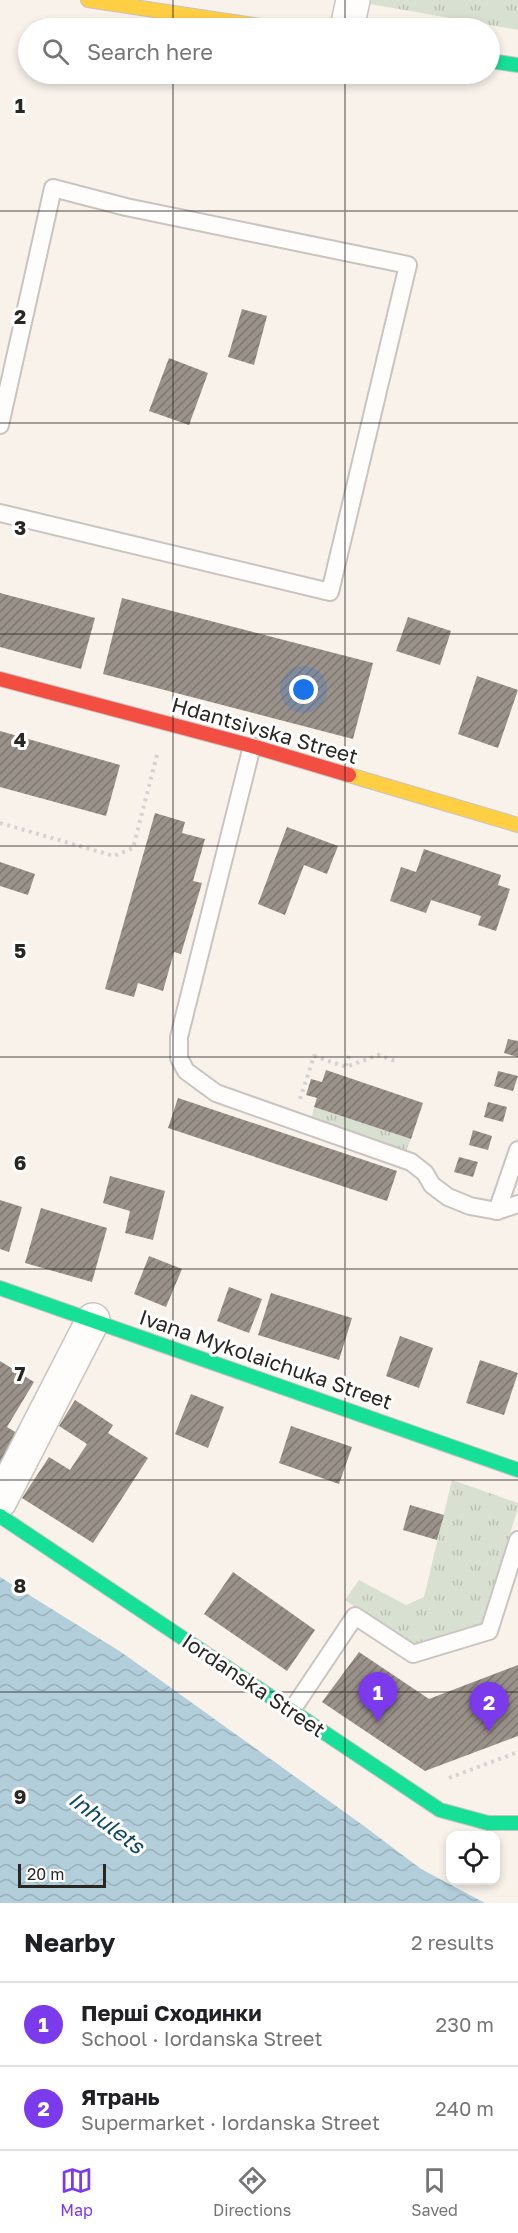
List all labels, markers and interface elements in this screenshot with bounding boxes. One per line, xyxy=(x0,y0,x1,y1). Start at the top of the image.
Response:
search box xyxy=(18,18,500,84)
icon: search xyxy=(39,35,72,68)
text: Search here xyxy=(87,38,213,65)
text: 1 xyxy=(15,93,25,117)
text: 2 xyxy=(14,304,26,328)
text: 3 xyxy=(14,515,26,539)
your location xyxy=(289,675,318,704)
street label: Hdantsivska Street xyxy=(169,691,361,769)
text: 4 xyxy=(14,727,26,751)
text: 5 xyxy=(14,938,26,962)
text: 6 xyxy=(14,1150,26,1174)
street label: Ivana Mykolaichuka Street xyxy=(136,1303,396,1415)
text: 7 xyxy=(15,1361,26,1385)
text: 8 xyxy=(14,1573,26,1597)
street label: Iordanska Street xyxy=(178,1628,330,1742)
pin: 1 xyxy=(358,1672,398,1722)
pin: 2 xyxy=(470,1682,508,1732)
text: 9 xyxy=(14,1784,26,1808)
water label: Inhulets xyxy=(64,1785,151,1860)
map controls xyxy=(446,1831,500,1885)
button: locate xyxy=(446,1831,500,1885)
scale bar xyxy=(18,1861,106,1888)
text: 20 m xyxy=(27,1864,64,1884)
text: Nearby xyxy=(24,1927,115,1958)
text: 2 results xyxy=(411,1930,494,1954)
text: Перші Сходинки xyxy=(81,1999,262,2026)
text: 1 xyxy=(38,2012,49,2036)
text: 230 m xyxy=(436,2012,494,2036)
text: School · Iordanska Street xyxy=(81,2026,322,2050)
text: Ятрань xyxy=(81,2083,160,2110)
text: 2 xyxy=(37,2096,50,2120)
text: 240 m xyxy=(435,2096,494,2120)
text: Supermarket · Iordanska Street xyxy=(81,2110,380,2134)
tab: Map xyxy=(60,2164,93,2220)
tab: Directions xyxy=(213,2164,291,2220)
tab: Saved xyxy=(411,2164,458,2220)

